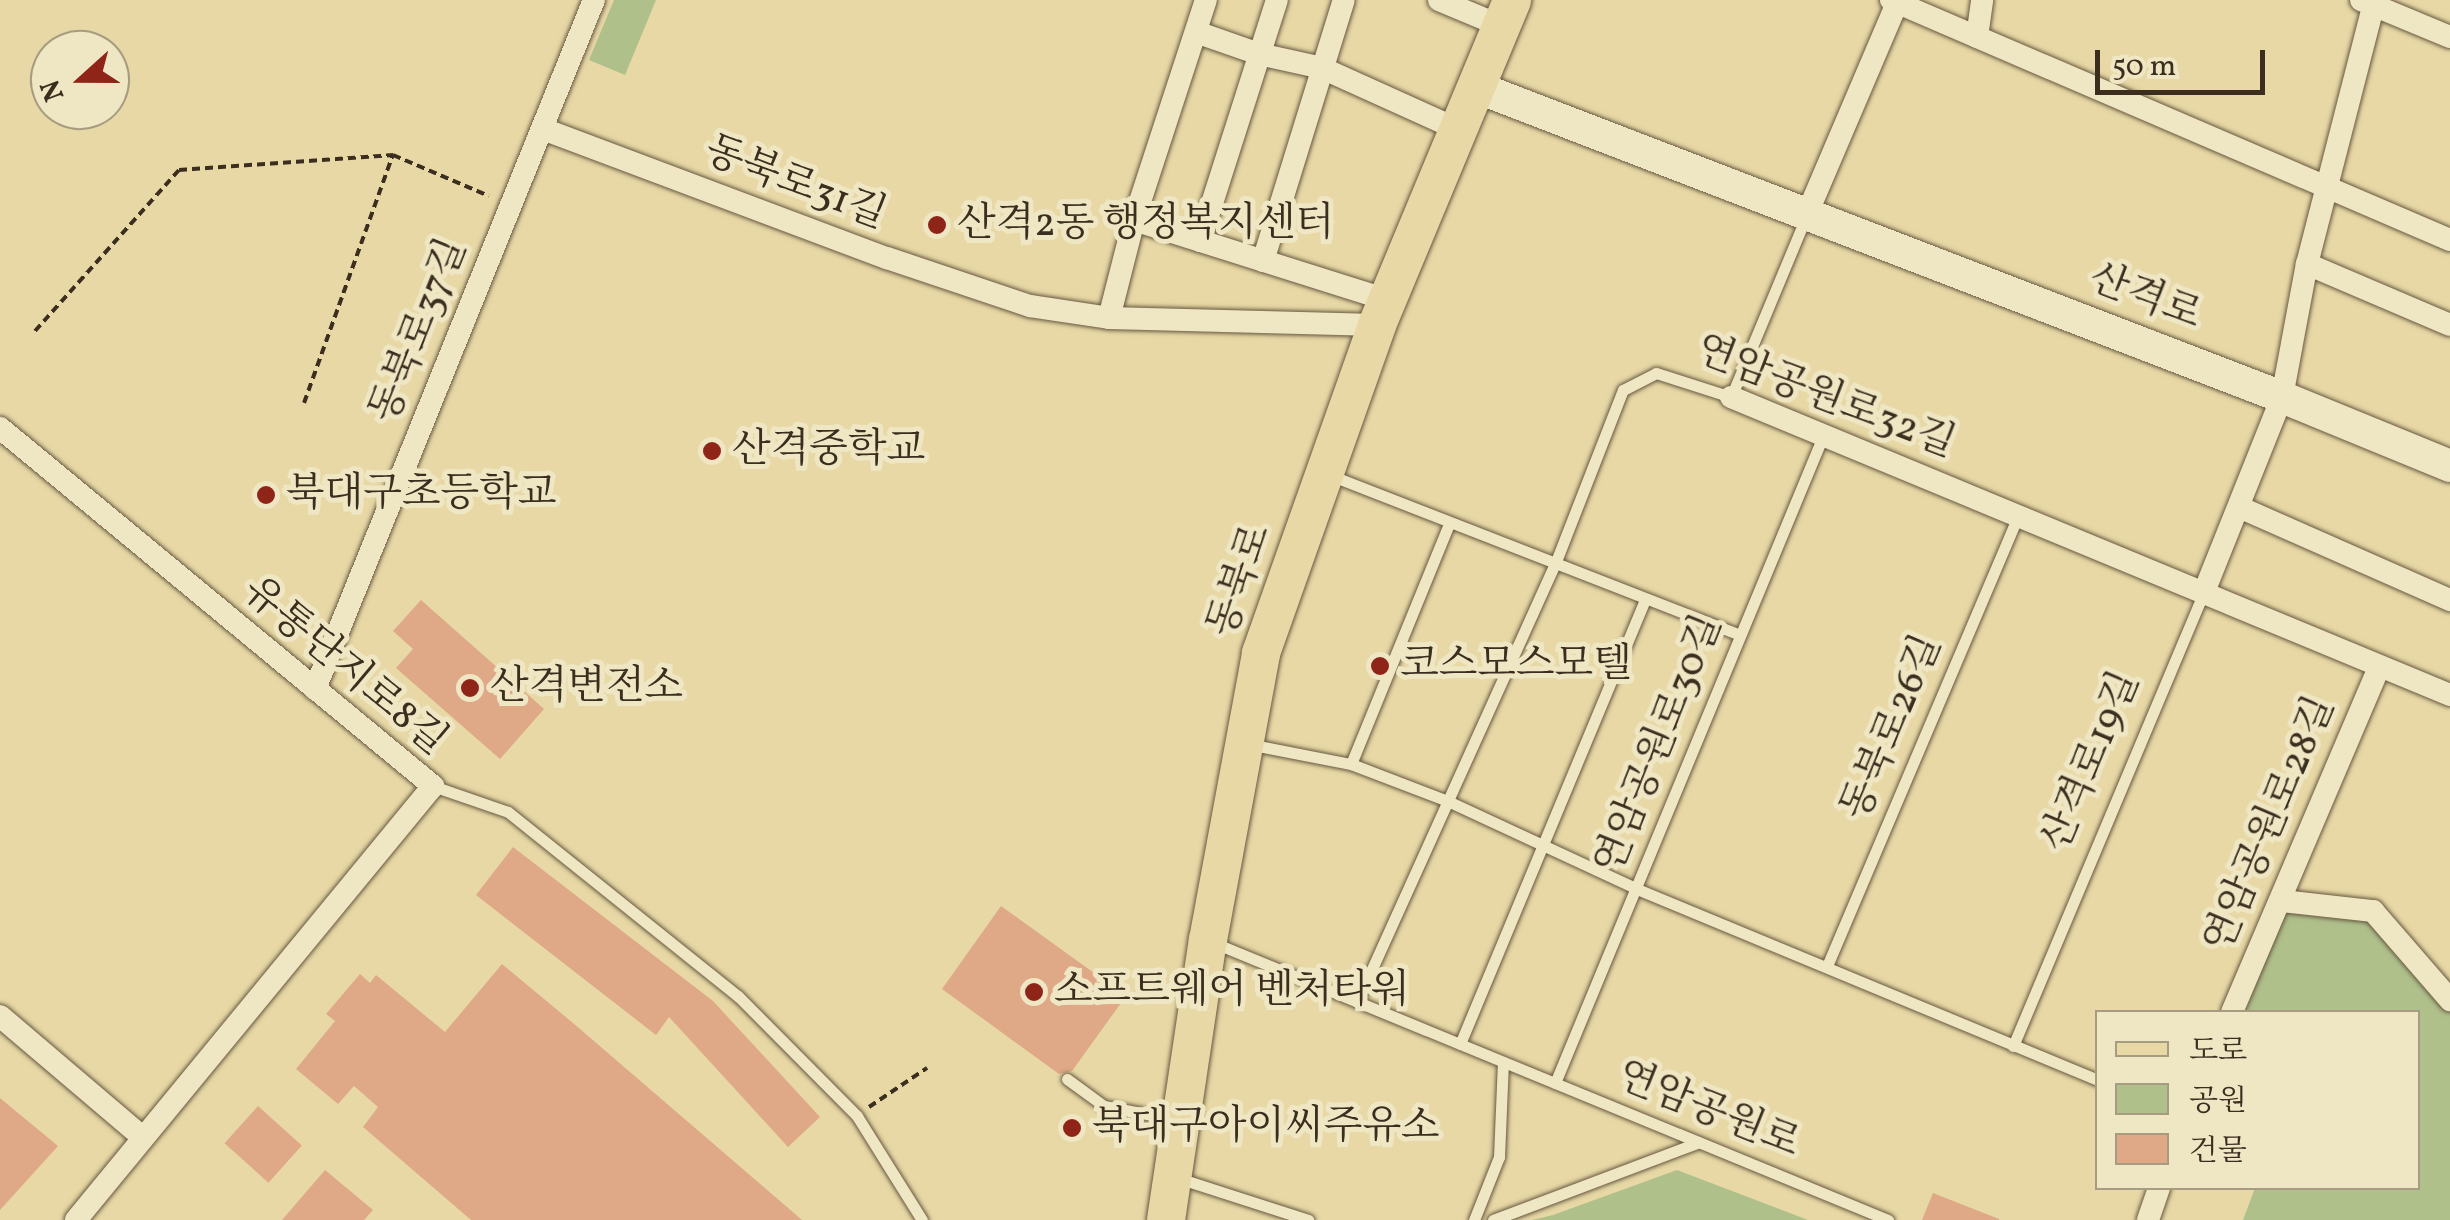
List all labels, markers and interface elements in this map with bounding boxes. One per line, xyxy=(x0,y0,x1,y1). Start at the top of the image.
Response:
north arrow xyxy=(30,30,130,130)
scale bar xyxy=(2100,30,2270,92)
text: 50 m xyxy=(2112,46,2176,88)
text: N xyxy=(32,74,75,107)
street label: 동북로31길 xyxy=(697,127,893,241)
place label: 산격2동 행정복지센터 xyxy=(957,201,1334,249)
marker: 산격2동 행정복지센터 xyxy=(926,214,948,236)
street label: 동북로37길 xyxy=(361,232,479,430)
street label: 산격로 xyxy=(2082,255,2208,341)
street label: 연암공원로32길 xyxy=(1689,327,1961,469)
place label: 산격중학교 xyxy=(732,427,925,475)
marker: 산격중학교 xyxy=(701,440,723,462)
place label: 북대구초등학교 xyxy=(286,471,556,519)
marker: 북대구초등학교 xyxy=(255,484,277,506)
street label: 동북로 xyxy=(1199,518,1283,644)
street label: 유통단지로8길 xyxy=(232,568,456,766)
street label: 연암공원로30길 xyxy=(1586,608,1734,882)
street label: 동북로26길 xyxy=(1833,628,1953,828)
place label: 코스모스모텔 xyxy=(1400,642,1632,690)
marker: 코스모스모텔 xyxy=(1369,655,1391,677)
place label: 산격변전소 xyxy=(490,664,683,712)
street label: 산격로19길 xyxy=(2033,665,2151,859)
marker: 산격변전소 xyxy=(459,677,481,699)
street label: 연암공원로28길 xyxy=(2195,690,2347,960)
place label: 소프트웨어 벤처타워 xyxy=(1054,968,1410,1016)
marker: 소프트웨어 벤처타워 xyxy=(1023,981,1045,1003)
legend xyxy=(2095,1010,2420,1190)
text: 도로 xyxy=(2189,1031,2247,1073)
street label: 연암공원로 xyxy=(1609,1053,1807,1169)
text: 공원 xyxy=(2189,1081,2247,1123)
place label: 북대구아이씨주유소 xyxy=(1092,1104,1440,1152)
marker: 북대구아이씨주유소 xyxy=(1061,1117,1083,1139)
text: 건물 xyxy=(2189,1131,2247,1173)

